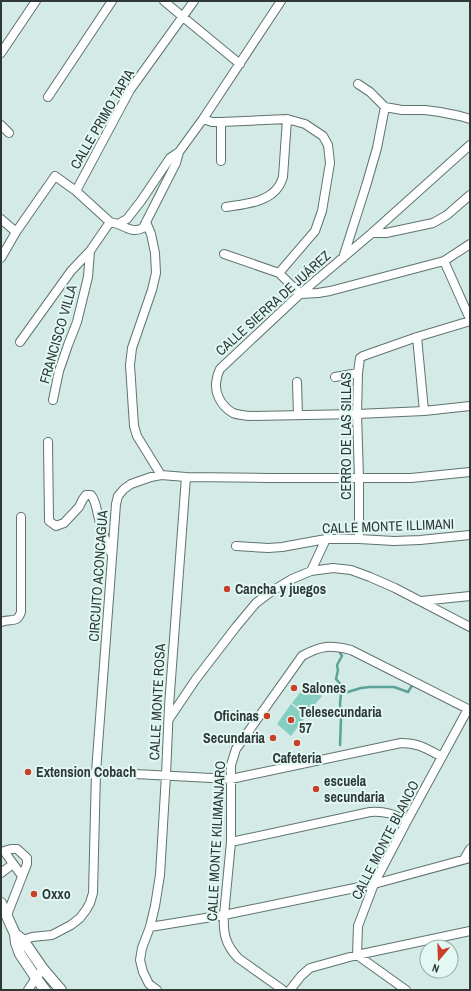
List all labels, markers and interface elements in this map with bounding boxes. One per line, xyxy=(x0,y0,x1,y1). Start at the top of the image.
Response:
street label: CALLE PRIMO TAPIA xyxy=(66,65,138,172)
street label: CALLE SIERRA DE JUÁREZ xyxy=(212,247,334,359)
street label: FRANCISCO VILLA xyxy=(35,282,81,386)
street label: CERRO DE LAS SILLAS xyxy=(337,372,355,500)
street label: CIRCUITO ACONCAGUA xyxy=(84,509,112,642)
street label: CALLE MONTE ILLIMANI xyxy=(322,515,454,537)
place label: Cancha y juegos xyxy=(235,580,326,598)
marker: Cancha y juegos xyxy=(222,584,232,594)
street label: CALLE MONTE ROSA xyxy=(145,643,169,761)
place label: Salones xyxy=(302,679,346,697)
marker: Salones xyxy=(289,683,299,693)
place label: Telesecundaria 57 xyxy=(299,703,382,737)
place label: Oficinas xyxy=(214,707,259,725)
marker: Oficinas xyxy=(262,711,272,721)
marker: Telesecundaria 57 xyxy=(286,715,296,725)
place label: Secundaria xyxy=(203,729,266,747)
marker: Secundaria xyxy=(268,733,278,743)
marker: Cafeteria xyxy=(292,738,302,748)
place label: Cafeteria xyxy=(272,749,322,767)
street label: CALLE MONTE KILIMANJARO xyxy=(203,760,229,922)
place label: Extension Cobach xyxy=(36,763,136,781)
marker: Extension Cobach xyxy=(23,767,33,777)
place label: escuela secundaria xyxy=(324,772,385,806)
street label: CALLE MONTE BLANCO xyxy=(347,777,423,903)
marker: escuela secundaria xyxy=(311,784,321,794)
place label: Oxxo xyxy=(42,885,71,903)
marker: Oxxo xyxy=(29,889,39,899)
north arrow xyxy=(419,939,459,979)
text: N xyxy=(430,961,441,976)

